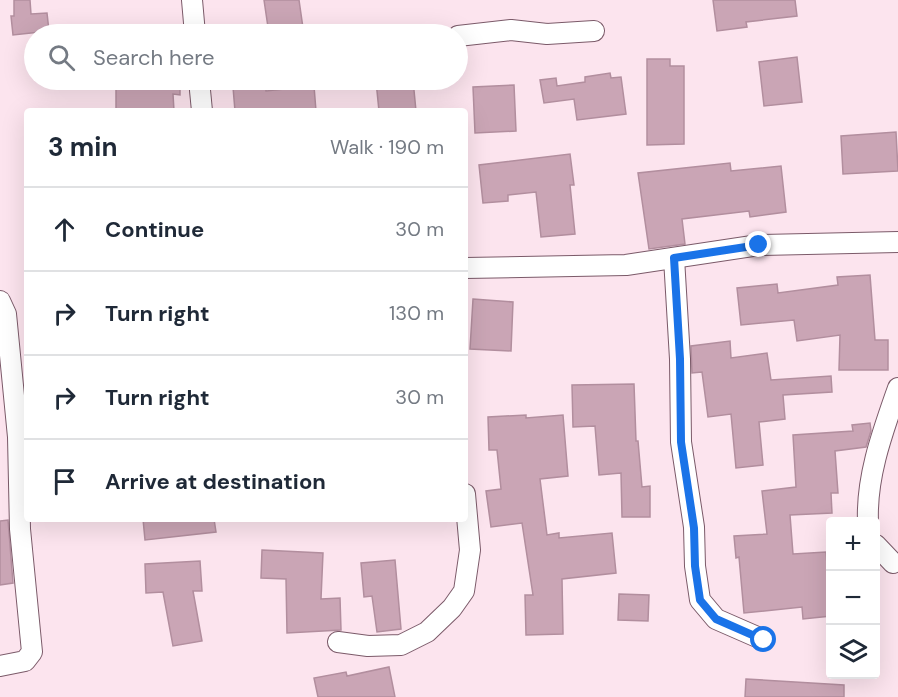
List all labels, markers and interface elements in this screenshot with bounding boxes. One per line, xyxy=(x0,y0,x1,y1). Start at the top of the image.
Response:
search box xyxy=(24,24,468,90)
icon: search xyxy=(45,41,78,74)
text: Search here xyxy=(93,43,214,72)
text: 3 min xyxy=(48,130,117,164)
text: Walk · 190 m xyxy=(330,134,444,160)
icon: ahead xyxy=(48,213,81,246)
text: Continue xyxy=(105,215,204,244)
text: 30 m xyxy=(395,216,444,242)
route end xyxy=(745,231,771,257)
icon: right xyxy=(48,297,81,330)
text: Turn right xyxy=(105,299,210,328)
text: 130 m xyxy=(389,300,444,326)
icon: right xyxy=(48,381,81,414)
text: Turn right xyxy=(105,383,210,412)
text: 30 m xyxy=(395,384,444,410)
icon: arrive xyxy=(48,465,81,498)
text: Arrive at destination xyxy=(105,467,326,496)
map controls xyxy=(826,517,880,679)
button: + xyxy=(826,517,880,571)
button: − xyxy=(826,571,880,625)
button: layers xyxy=(826,625,880,679)
route start xyxy=(750,626,776,652)

